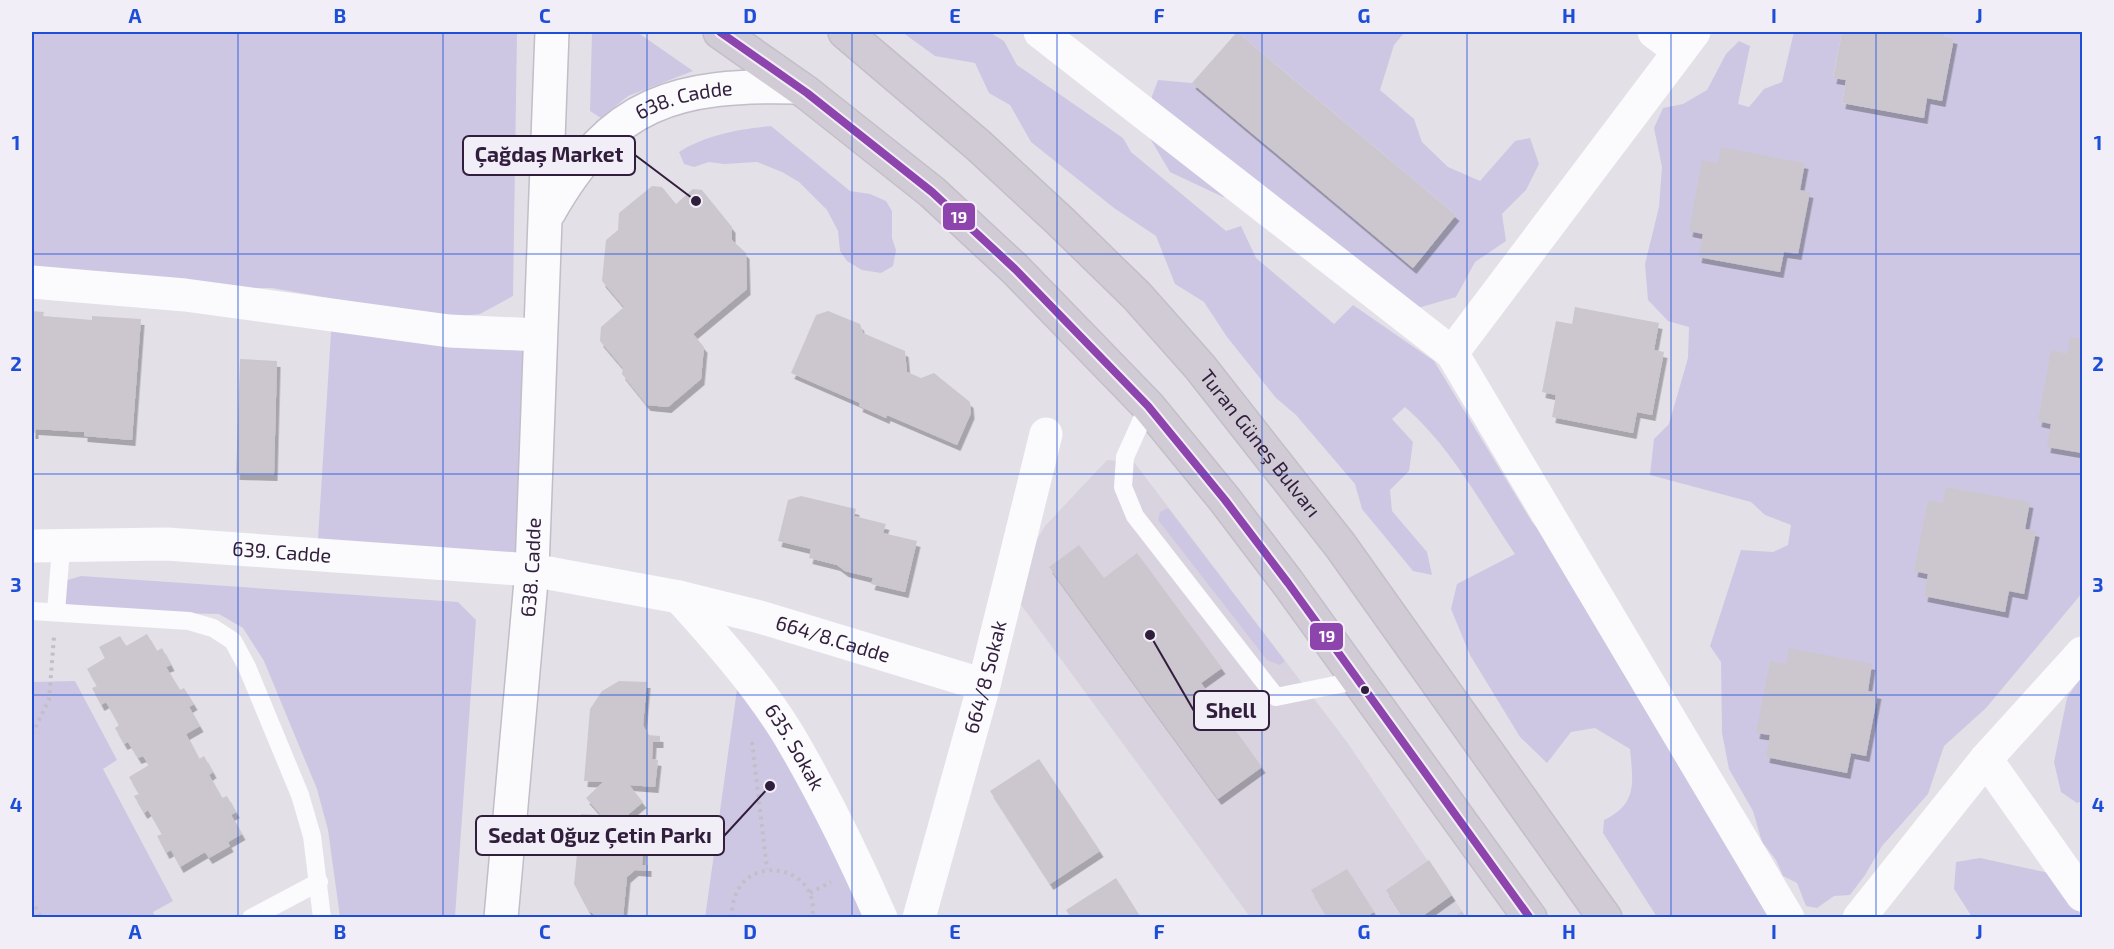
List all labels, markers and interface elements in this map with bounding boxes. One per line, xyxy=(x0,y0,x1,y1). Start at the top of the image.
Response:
text: A xyxy=(128,3,142,27)
text: B xyxy=(334,3,346,27)
text: C xyxy=(539,3,551,27)
text: D xyxy=(743,3,757,27)
text: E xyxy=(949,3,961,27)
text: F xyxy=(1153,3,1165,27)
text: G xyxy=(1358,3,1370,27)
text: H xyxy=(1562,3,1576,27)
text: I xyxy=(1771,3,1777,27)
text: J xyxy=(1975,3,1983,27)
street label: 638. Cadde xyxy=(631,75,733,124)
text: 1 xyxy=(12,130,20,154)
text: 1 xyxy=(2094,130,2102,154)
callout: Çağdaş Market xyxy=(463,136,635,175)
text: Çağdaş Market xyxy=(475,141,624,168)
line badge: 19 xyxy=(942,202,976,231)
text: 19 xyxy=(951,207,967,226)
text: 2 xyxy=(10,351,22,375)
text: 2 xyxy=(2092,351,2104,375)
street label: Turan Güneş Bulvarı xyxy=(1195,364,1326,521)
street label: 638. Cadde xyxy=(515,517,545,618)
street label: 639. Cadde xyxy=(231,536,332,567)
text: 3 xyxy=(10,572,22,596)
text: 3 xyxy=(2092,572,2104,596)
street label: 664/8.Cadde xyxy=(773,610,893,667)
street label: 664/8 Sokak xyxy=(958,618,1011,736)
line badge: 19 xyxy=(1309,622,1344,651)
text: 19 xyxy=(1319,626,1335,645)
unlabelled marker xyxy=(1359,684,1371,696)
callout: Shell xyxy=(1194,691,1269,730)
text: Shell xyxy=(1206,697,1256,722)
street label: 635. Sokak xyxy=(760,699,830,794)
text: 4 xyxy=(10,792,23,816)
text: 4 xyxy=(2092,792,2105,816)
callout: Sedat Oğuz Çetin Parkı xyxy=(476,816,724,855)
text: Sedat Oğuz Çetin Parkı xyxy=(488,822,712,849)
text: A xyxy=(128,919,142,943)
text: B xyxy=(334,919,346,943)
text: C xyxy=(539,919,551,943)
text: D xyxy=(743,919,757,943)
text: E xyxy=(949,919,961,943)
text: F xyxy=(1153,919,1165,943)
text: G xyxy=(1358,919,1370,943)
text: H xyxy=(1562,919,1576,943)
text: I xyxy=(1771,919,1777,943)
text: J xyxy=(1975,919,1983,943)

